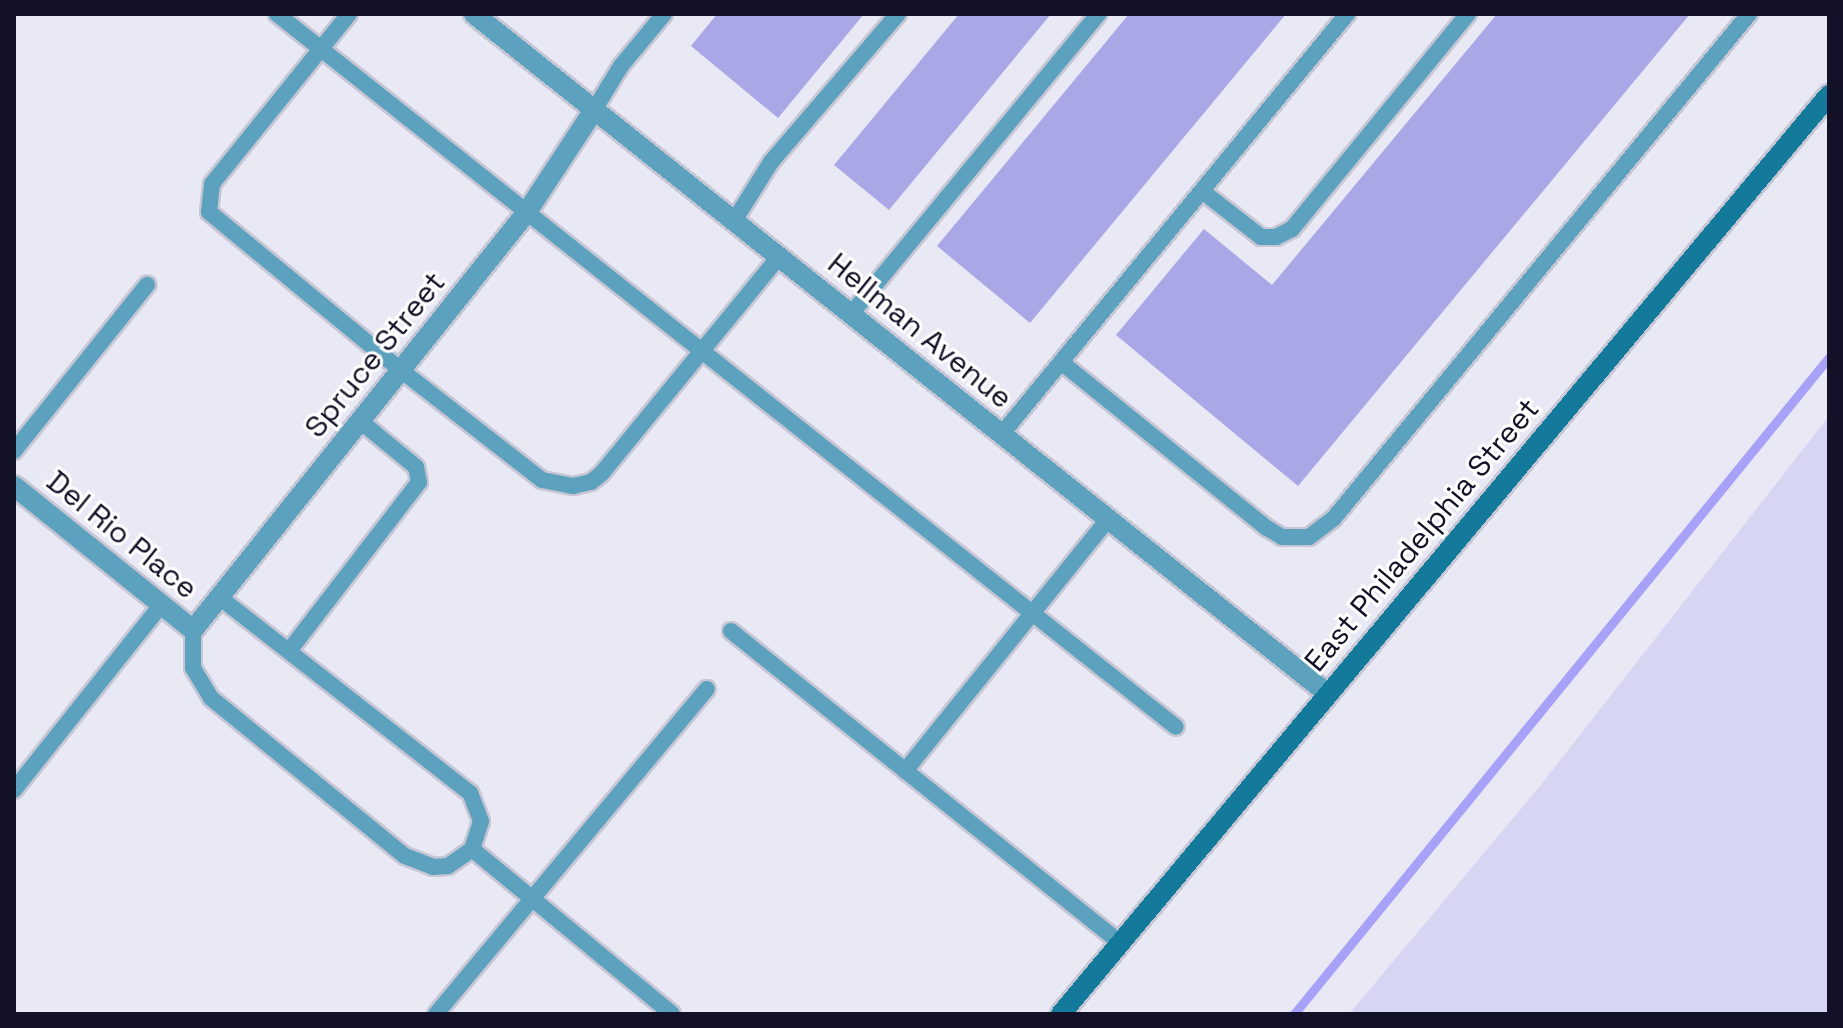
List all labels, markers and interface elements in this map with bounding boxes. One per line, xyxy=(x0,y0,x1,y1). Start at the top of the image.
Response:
street label: Hellman Avenue xyxy=(820,246,1020,416)
street label: Spruce Street xyxy=(297,265,453,445)
street label: East Philadelphia Street xyxy=(1297,391,1547,679)
street label: Del Rio Place xyxy=(39,463,205,607)

